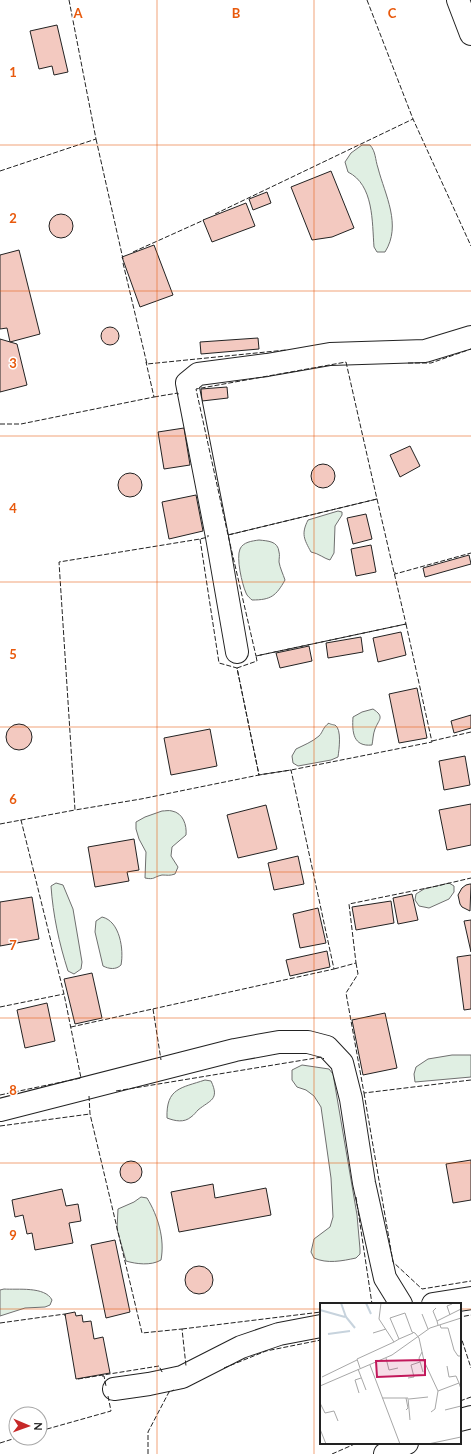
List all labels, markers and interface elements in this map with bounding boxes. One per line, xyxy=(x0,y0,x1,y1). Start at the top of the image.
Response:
text: A xyxy=(72,5,83,21)
text: B xyxy=(232,5,241,21)
text: C xyxy=(388,5,397,21)
text: 1 xyxy=(9,64,17,80)
text: 2 xyxy=(9,210,17,226)
text: 3 xyxy=(9,355,17,371)
text: 4 xyxy=(9,500,17,516)
text: 5 xyxy=(9,646,17,662)
text: 6 xyxy=(9,791,17,807)
text: 7 xyxy=(9,937,17,953)
text: 8 xyxy=(9,1082,17,1098)
text: 9 xyxy=(9,1227,17,1243)
inset map xyxy=(320,1303,461,1444)
north arrow xyxy=(8,1406,48,1446)
text: N xyxy=(32,1422,45,1431)

